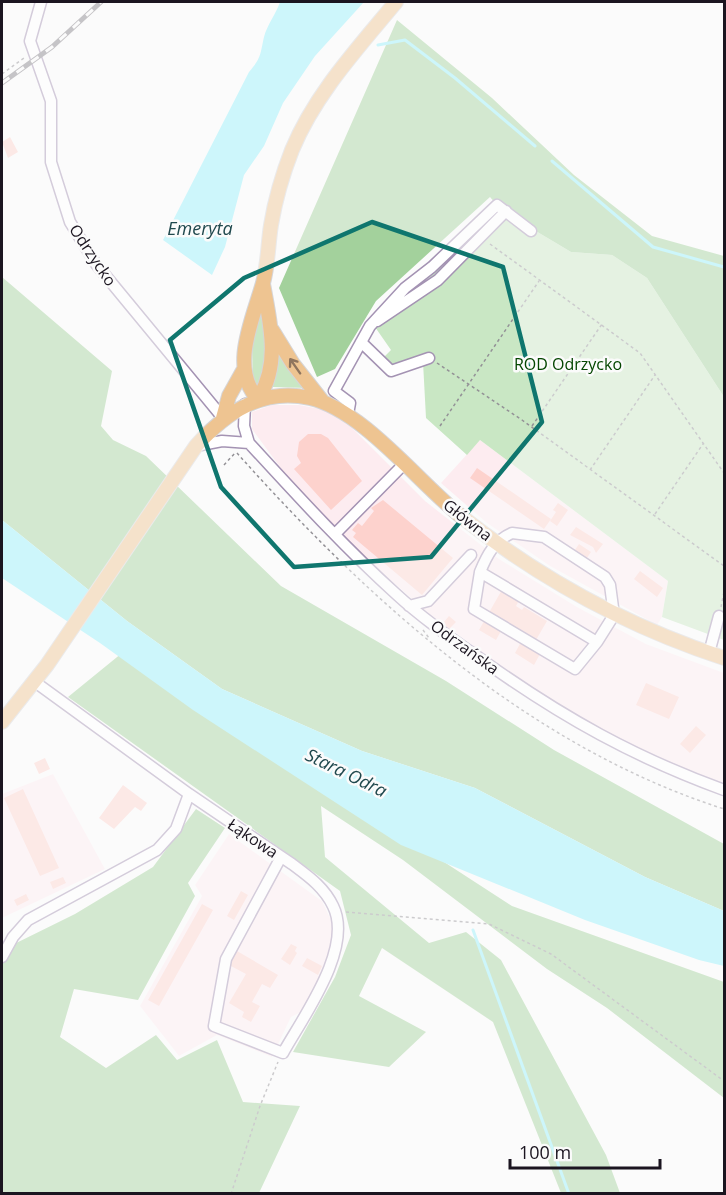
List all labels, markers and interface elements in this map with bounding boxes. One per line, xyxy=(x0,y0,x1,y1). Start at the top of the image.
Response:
water label: Emeryta xyxy=(167,216,233,240)
street label: Odrzycko xyxy=(64,220,122,290)
park label: ROD Odrzycko xyxy=(514,353,622,375)
one-way arrow xyxy=(289,358,301,375)
street label: Główna xyxy=(439,494,497,546)
street label: Odrzańska xyxy=(426,615,504,679)
water label: Stara Odra xyxy=(302,742,391,802)
street label: Łąkowa xyxy=(223,813,283,863)
scale bar xyxy=(510,1132,660,1170)
text: 100 m xyxy=(519,1140,571,1164)

